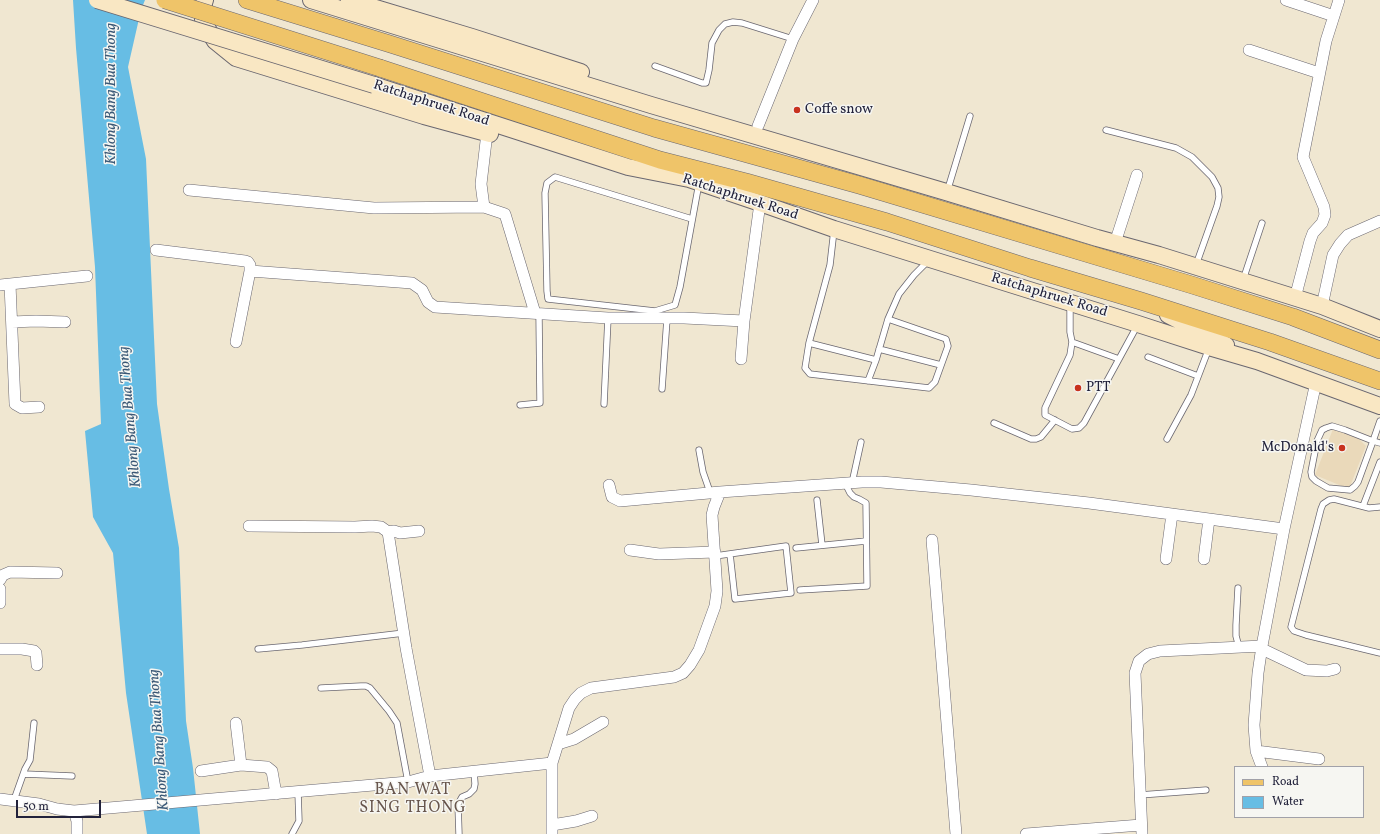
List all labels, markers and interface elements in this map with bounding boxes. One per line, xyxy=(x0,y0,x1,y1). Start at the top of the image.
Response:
water label: Khlong Bang Bua Thong xyxy=(103,23,121,165)
street label: Ratchaphruek Road xyxy=(371,77,491,131)
place label: Coffe snow xyxy=(805,102,873,118)
marker: Coffe snow xyxy=(792,105,802,115)
street label: Ratchaphruek Road xyxy=(680,171,800,225)
street label: Ratchaphruek Road xyxy=(989,270,1109,322)
water label: Khlong Bang Bua Thong xyxy=(116,346,146,488)
place label: PTT xyxy=(1086,380,1111,396)
marker: PTT xyxy=(1073,383,1083,393)
place label: McDonald's xyxy=(1261,440,1334,456)
marker: McDonald's xyxy=(1337,443,1347,453)
water label: Khlong Bang Bua Thong xyxy=(146,669,174,811)
legend xyxy=(1234,766,1364,818)
text: Road xyxy=(1272,774,1299,790)
district label: BAN WAT SING THONG xyxy=(359,781,467,819)
scale bar xyxy=(18,792,103,818)
text: Water xyxy=(1272,794,1304,810)
text: 50 m xyxy=(23,799,49,815)

